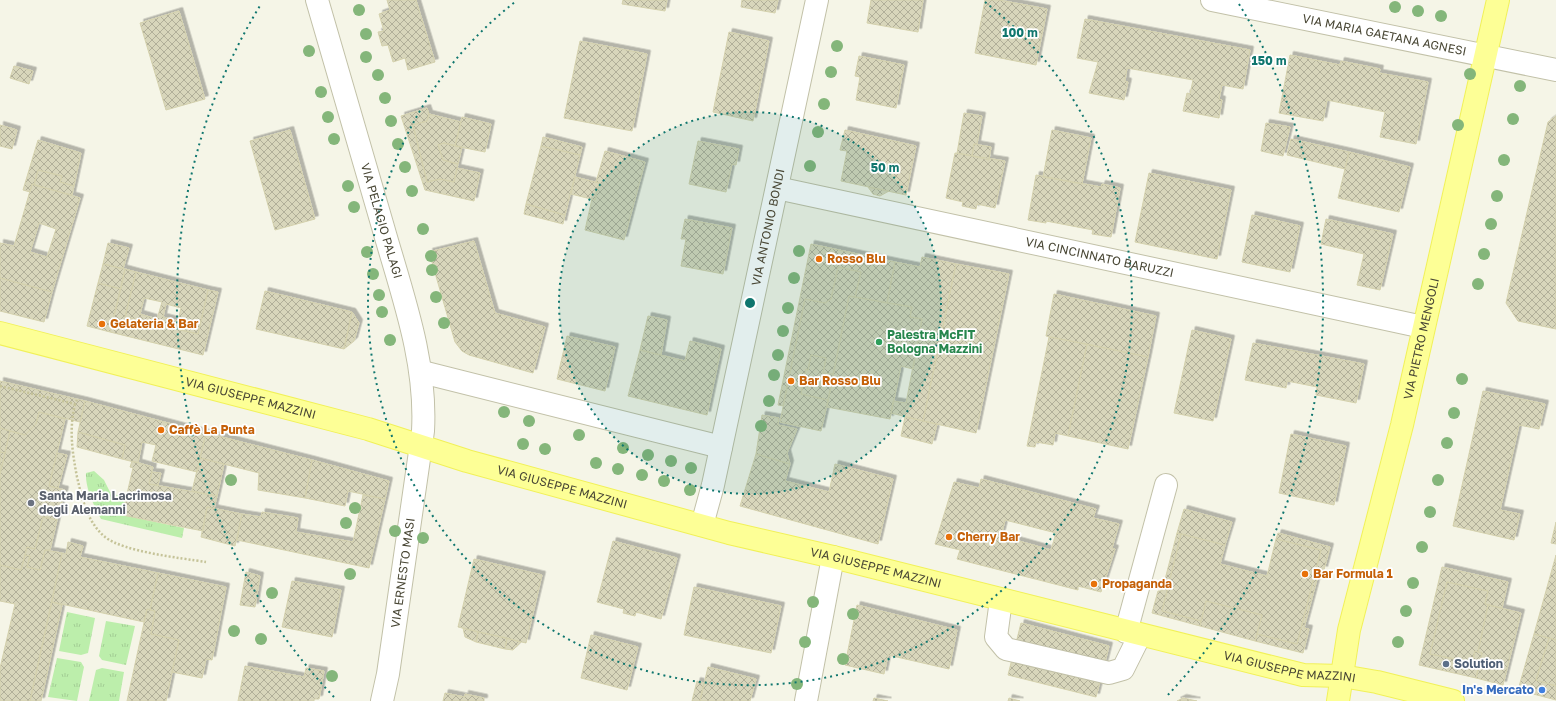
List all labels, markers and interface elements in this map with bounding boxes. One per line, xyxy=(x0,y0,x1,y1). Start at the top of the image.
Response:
street label: VIA MARIA GAETANA AGNESI xyxy=(1301,11,1468,59)
text: 100 m xyxy=(1002,25,1038,40)
text: 150 m xyxy=(1252,53,1286,68)
text: 50 m xyxy=(871,160,899,175)
street label: VIA PELAGIO PALAGI xyxy=(358,161,406,280)
street label: VIA ANTONIO BONDI xyxy=(748,167,788,287)
street label: VIA CINCINNATO BARUZZI xyxy=(1024,234,1175,280)
place label: Rosso Blu xyxy=(827,251,886,266)
marker: Rosso Blu xyxy=(814,254,824,264)
street label: VIA PIETRO MENGOLI xyxy=(1400,276,1442,401)
centre of rings xyxy=(743,296,757,310)
place label: Gelateria & Bar xyxy=(110,316,199,331)
marker: Gelateria & Bar xyxy=(97,319,107,329)
place label: Palestra McFIT Bologna Mazzini xyxy=(887,327,982,356)
marker: Palestra McFIT Bologna Mazzini xyxy=(874,337,884,347)
place label: Bar Rosso Blu xyxy=(799,373,881,388)
street label: VIA GIUSEPPE MAZZINI xyxy=(184,374,318,422)
marker: Bar Rosso Blu xyxy=(786,376,796,386)
place label: Caffè La Punta xyxy=(169,422,255,437)
marker: Caffè La Punta xyxy=(156,425,166,435)
street label: VIA GIUSEPPE MAZZINI xyxy=(495,462,629,512)
place label: Santa Maria Lacrimosa degli Alemanni xyxy=(39,488,172,517)
marker: Santa Maria Lacrimosa degli Alemanni xyxy=(26,498,36,508)
street label: VIA ERNESTO MASI xyxy=(387,517,418,629)
place label: Cherry Bar xyxy=(957,529,1020,544)
marker: Cherry Bar xyxy=(944,532,954,542)
street label: VIA GIUSEPPE MAZZINI xyxy=(809,544,943,591)
place label: Bar Formula 1 xyxy=(1313,566,1393,581)
marker: Bar Formula 1 xyxy=(1300,569,1310,579)
place label: Propaganda xyxy=(1102,576,1172,591)
marker: Propaganda xyxy=(1089,579,1099,589)
street label: VIA GIUSEPPE MAZZINI xyxy=(1222,647,1357,685)
place label: Solution xyxy=(1454,656,1503,671)
marker: Solution xyxy=(1441,659,1451,669)
place label: In's Mercato xyxy=(1462,682,1534,697)
marker: In's Mercato xyxy=(1537,685,1547,695)

